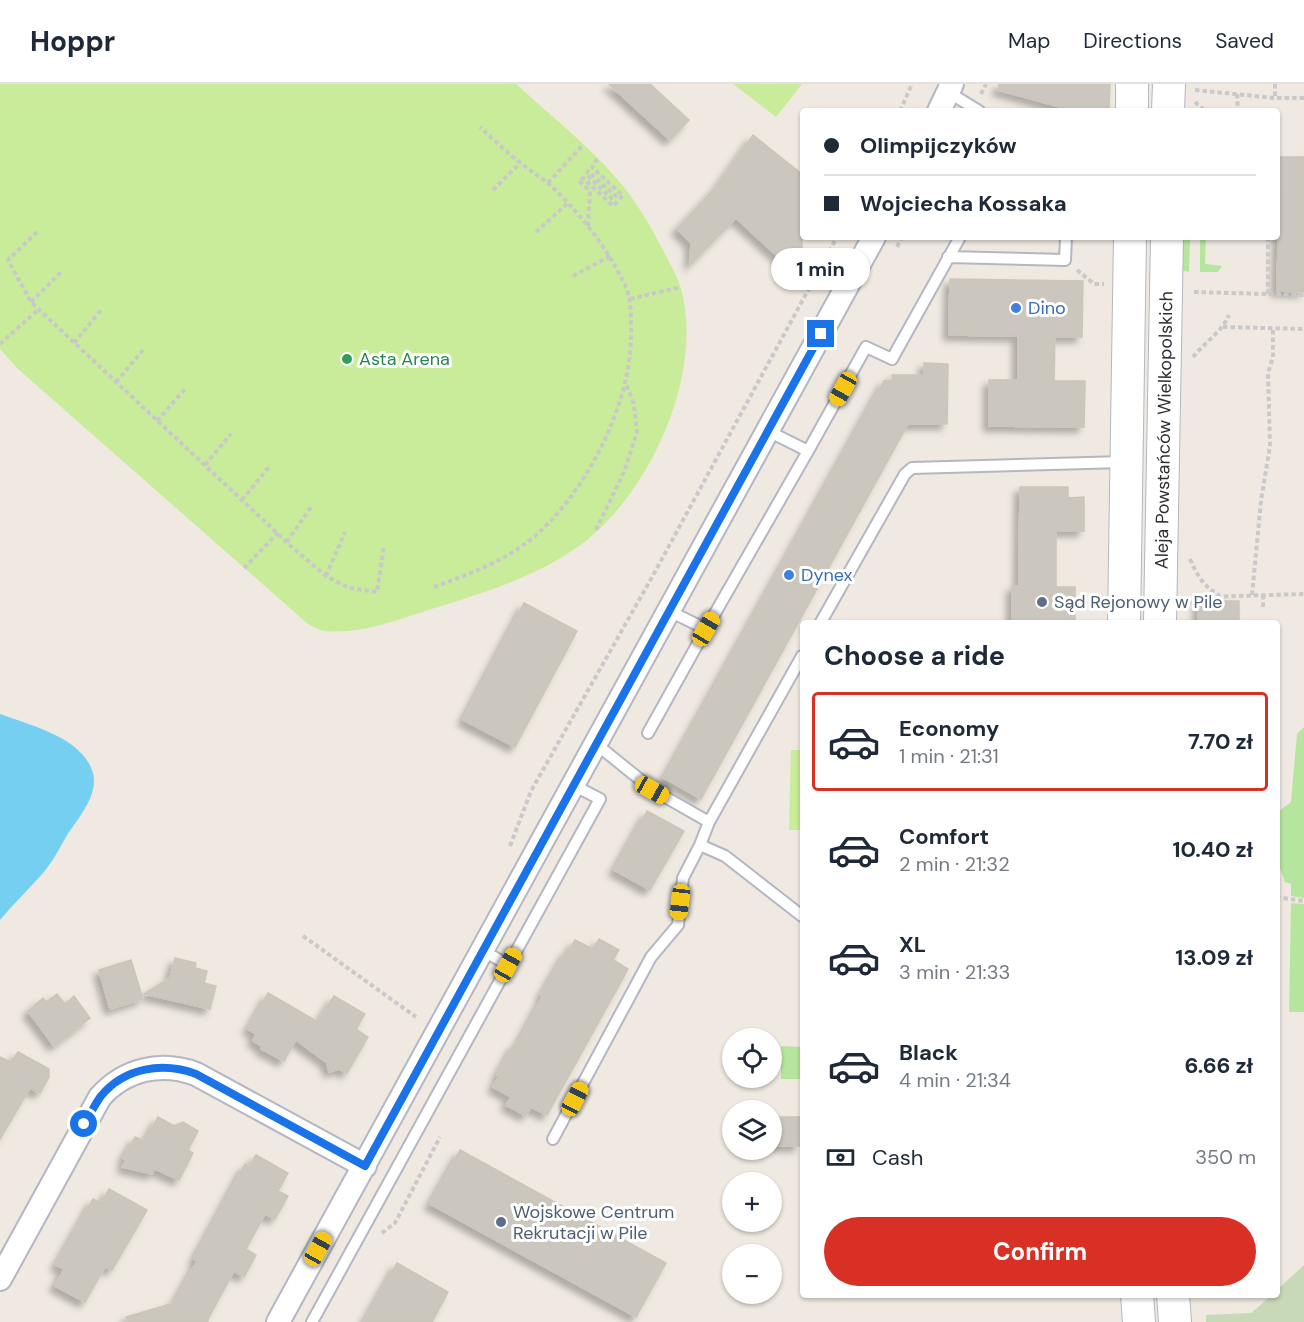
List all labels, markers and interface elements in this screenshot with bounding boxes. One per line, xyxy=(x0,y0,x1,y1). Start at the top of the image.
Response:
text: Hoppr xyxy=(30,23,115,60)
text: Map xyxy=(1008,27,1050,55)
text: Directions xyxy=(1083,27,1182,55)
text: Saved xyxy=(1215,27,1274,55)
text: Olimpijczyków xyxy=(860,131,1017,160)
text: Wojciecha Kossaka xyxy=(860,189,1067,218)
callout: 1 min xyxy=(772,247,870,289)
text: 1 min xyxy=(796,256,845,282)
street label: Aleja Powstańców Wielkopolskich xyxy=(1150,291,1178,569)
place label: Dino xyxy=(1028,296,1066,320)
marker: Dino xyxy=(1009,301,1023,315)
route end xyxy=(807,320,834,347)
place label: Asta Arena xyxy=(359,347,450,371)
marker: Asta Arena xyxy=(340,352,354,366)
car xyxy=(826,369,860,409)
place label: Dynex xyxy=(801,563,853,587)
marker: Dynex xyxy=(782,568,796,582)
place label: Sąd Rejonowy w Pile xyxy=(1054,590,1222,614)
marker: Sąd Rejonowy w Pile xyxy=(1035,595,1049,609)
car xyxy=(689,609,723,649)
text: Choose a ride xyxy=(824,638,1005,673)
text: Economy xyxy=(899,714,999,743)
icon: car xyxy=(827,715,881,769)
text: 7.70 zł xyxy=(1188,727,1253,756)
text: 1 min · 21:31 xyxy=(899,743,999,769)
car xyxy=(632,773,672,807)
text: Comfort xyxy=(899,822,989,851)
icon: car xyxy=(827,823,881,877)
text: 10.40 zł xyxy=(1173,835,1253,864)
text: 2 min · 21:32 xyxy=(899,851,1010,877)
car xyxy=(669,883,691,921)
text: XL xyxy=(899,930,926,959)
icon: car xyxy=(827,931,881,985)
text: 13.09 zł xyxy=(1175,943,1253,972)
car xyxy=(491,945,525,985)
text: 3 min · 21:33 xyxy=(899,959,1010,985)
map controls xyxy=(722,1028,782,1304)
button: locate xyxy=(722,1028,782,1088)
text: Black xyxy=(899,1038,958,1067)
icon: car xyxy=(827,1039,881,1093)
text: 6.66 zł xyxy=(1185,1051,1253,1080)
text: 4 min · 21:34 xyxy=(899,1067,1011,1093)
car xyxy=(559,1079,591,1119)
button: layers xyxy=(722,1100,782,1160)
route start xyxy=(70,1110,97,1137)
icon: cash xyxy=(824,1141,857,1174)
text: Cash xyxy=(872,1143,923,1172)
text: 350 m xyxy=(1195,1144,1256,1170)
button: + xyxy=(722,1172,782,1232)
place label: Wojskowe Centrum Rekrutacji w Pile xyxy=(513,1200,674,1245)
marker: Wojskowe Centrum Rekrutacji w Pile xyxy=(494,1215,508,1229)
button: Confirm xyxy=(824,1217,1256,1286)
car xyxy=(301,1229,335,1269)
button: − xyxy=(722,1244,782,1304)

